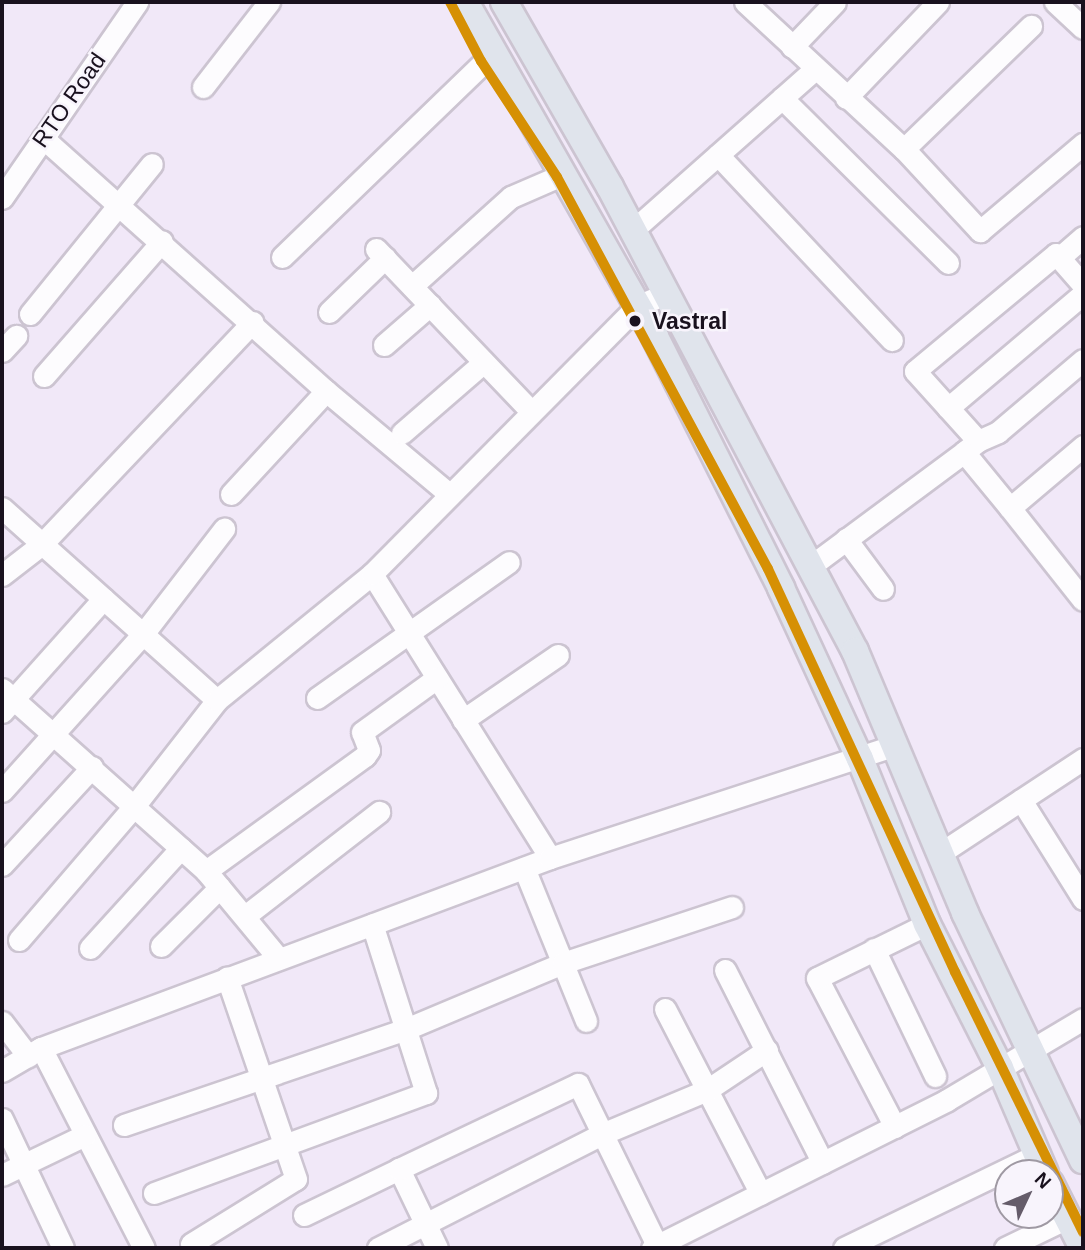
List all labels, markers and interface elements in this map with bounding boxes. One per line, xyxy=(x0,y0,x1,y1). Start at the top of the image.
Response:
street label: RTO Road xyxy=(26,47,112,153)
place label: Vastral xyxy=(652,307,727,335)
marker: Vastral xyxy=(624,310,646,332)
north arrow xyxy=(994,1159,1064,1229)
text: N xyxy=(1031,1168,1055,1193)

